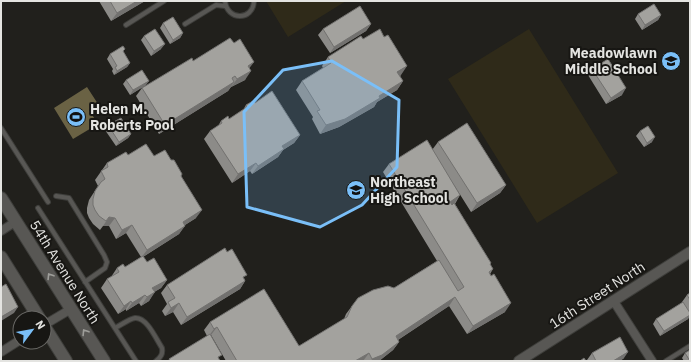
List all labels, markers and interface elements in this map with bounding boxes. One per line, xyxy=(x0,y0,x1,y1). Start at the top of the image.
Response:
place label: Meadowlawn Middle School xyxy=(565,44,657,78)
school or university icon: Meadowlawn Middle School xyxy=(660,50,682,72)
place label: Helen M. Roberts Pool xyxy=(90,100,174,134)
sports icon: Helen M. Roberts Pool xyxy=(65,106,87,128)
place label: Northeast High School xyxy=(370,173,448,207)
school or university icon: Northeast High School xyxy=(345,179,367,201)
street label: 54th Avenue North xyxy=(26,217,104,327)
street label: 16th Street North xyxy=(546,257,648,333)
one-way arrow xyxy=(47,273,55,280)
north arrow xyxy=(12,310,52,350)
one-way arrow xyxy=(83,329,90,336)

